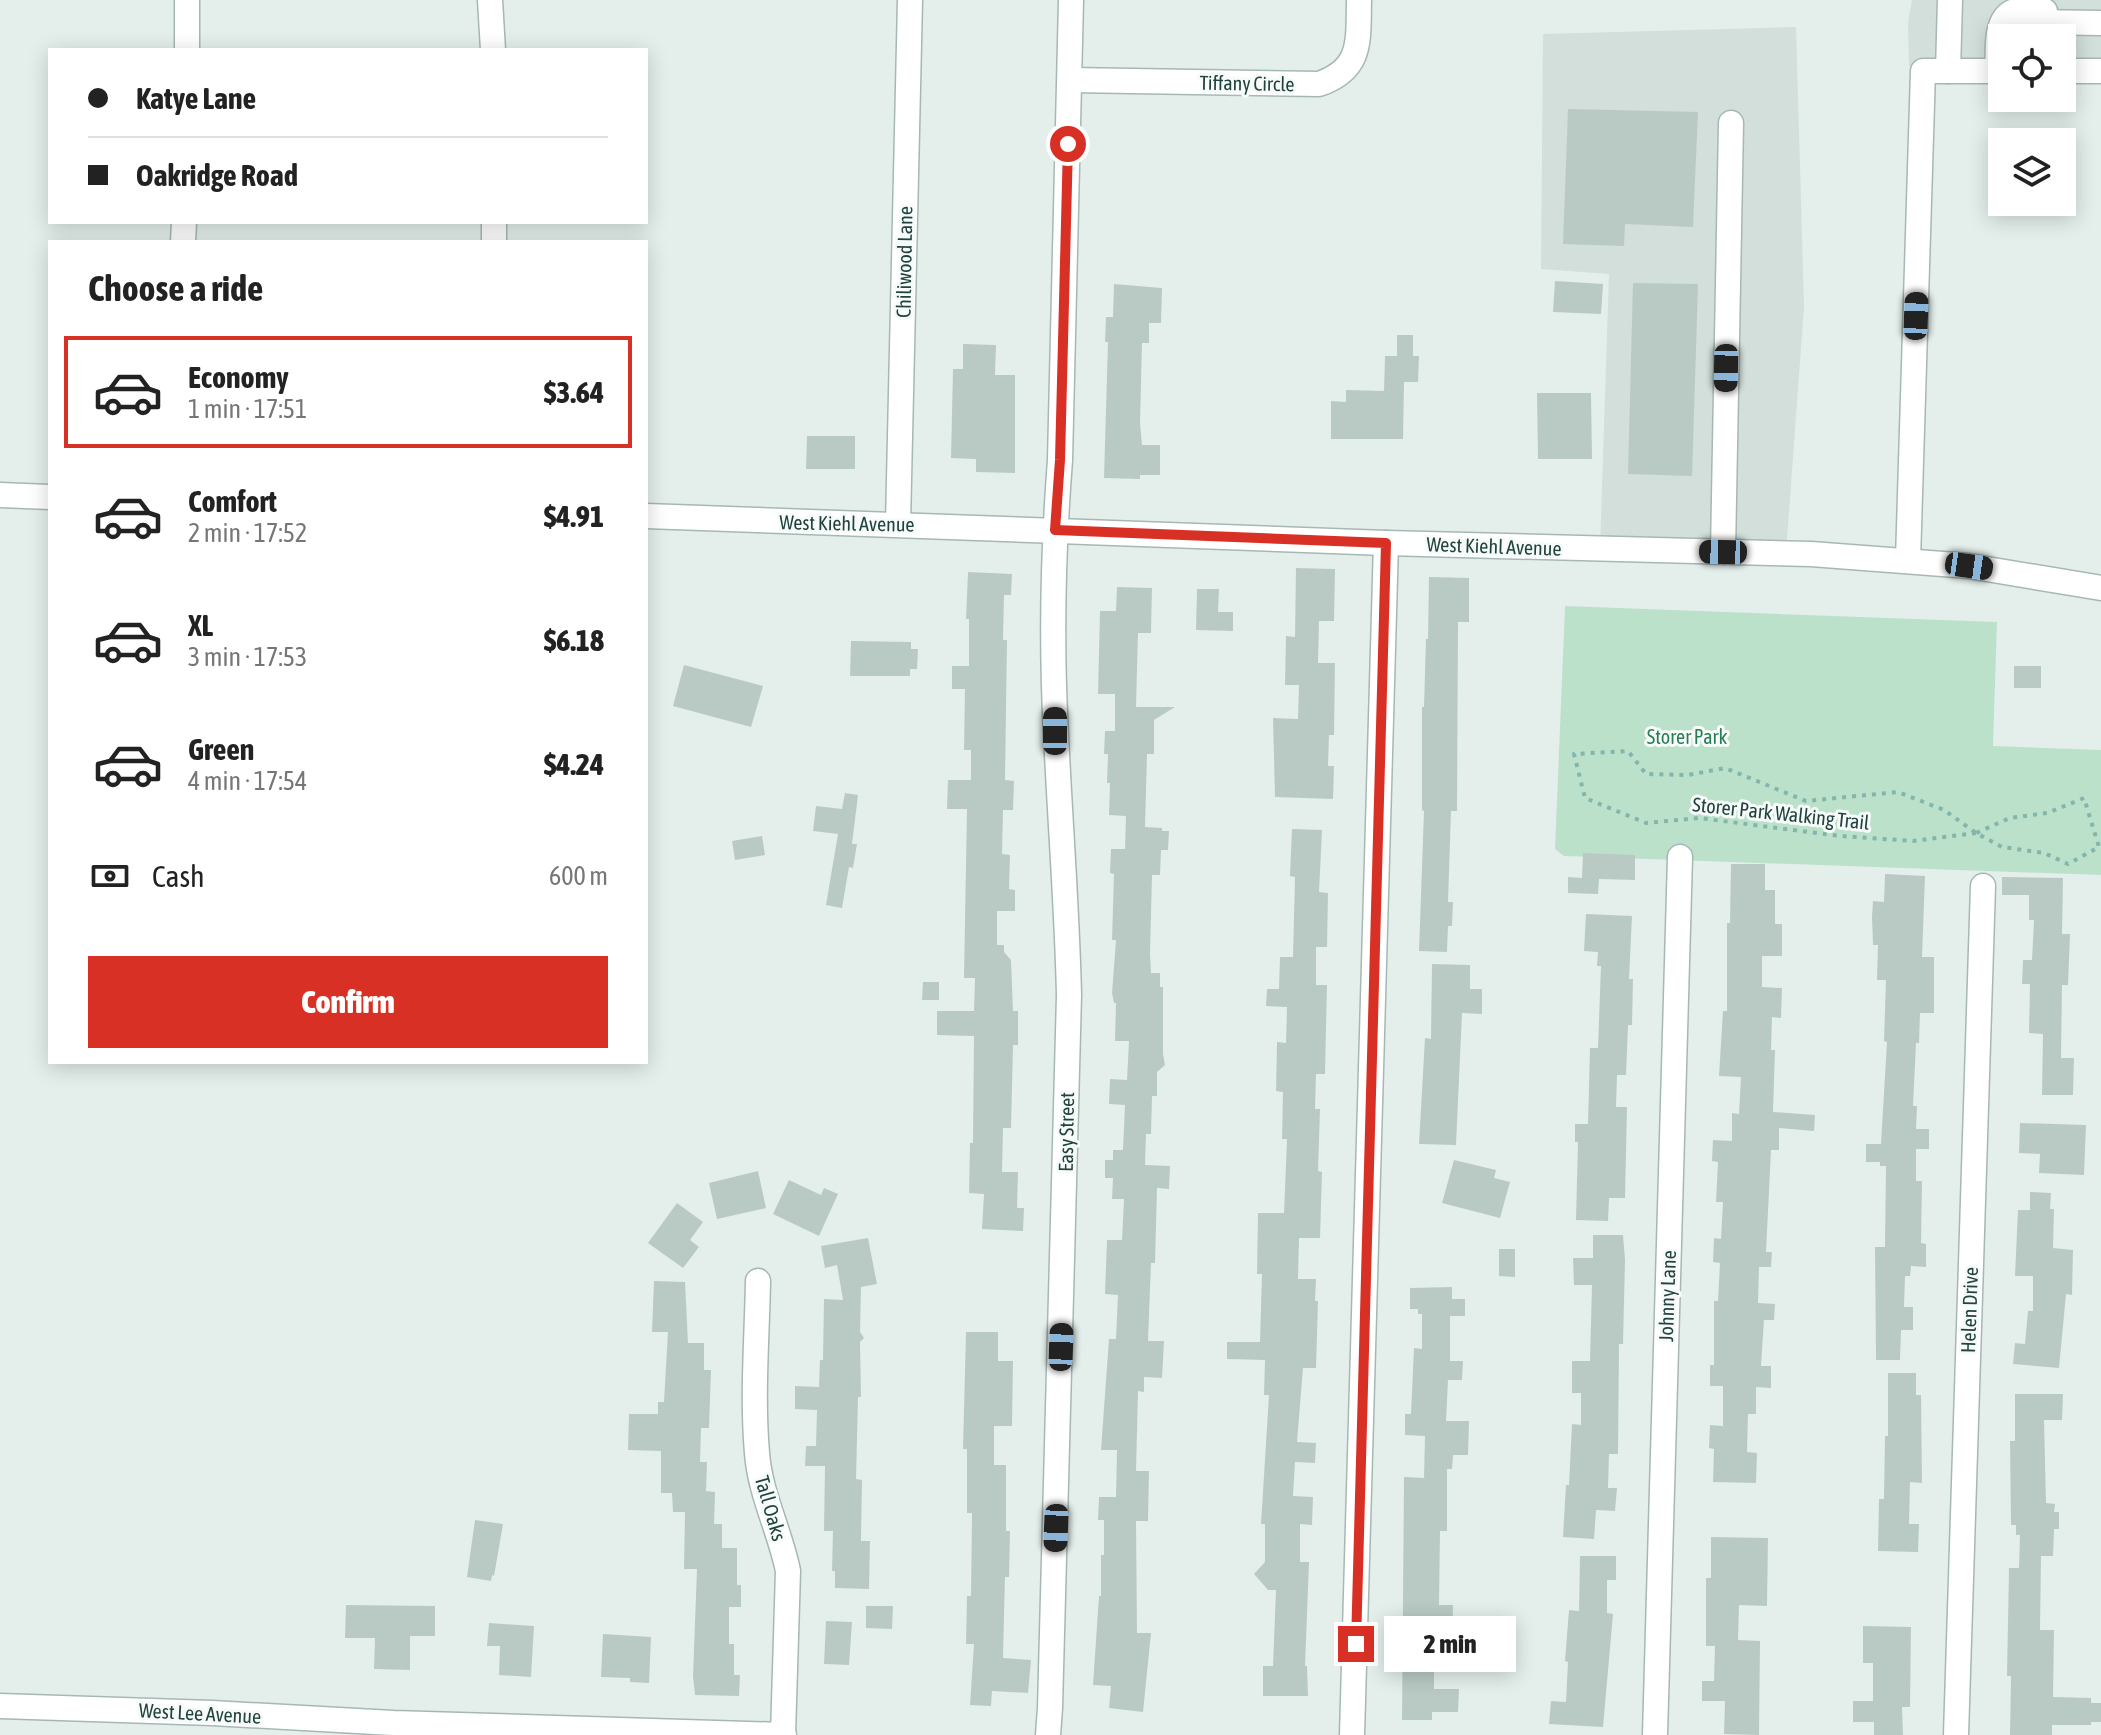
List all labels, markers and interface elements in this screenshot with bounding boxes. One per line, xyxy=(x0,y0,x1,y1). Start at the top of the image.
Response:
map controls xyxy=(1988,24,2076,216)
button: locate xyxy=(1988,24,2076,112)
street label: Tiffany Circle xyxy=(1199,71,1295,95)
text: Katye Lane xyxy=(136,81,256,115)
route start xyxy=(1050,126,1086,162)
button: layers xyxy=(1988,128,2076,216)
text: Oakridge Road xyxy=(136,158,298,192)
street label: Chiliwood Lane xyxy=(892,206,916,318)
text: Choose a ride xyxy=(88,267,263,309)
car xyxy=(1903,292,1929,340)
car xyxy=(1714,344,1738,392)
icon: car xyxy=(92,356,164,428)
text: Economy xyxy=(188,360,289,394)
text: $3.64 xyxy=(544,375,604,409)
text: 1 min · 17:51 xyxy=(188,394,307,424)
icon: car xyxy=(92,480,164,552)
text: Comfort xyxy=(188,484,277,518)
text: $4.91 xyxy=(544,499,604,533)
street label: West Kiehl Avenue xyxy=(779,510,915,536)
text: 2 min · 17:52 xyxy=(188,518,307,548)
street label: West Kiehl Avenue xyxy=(1426,532,1562,560)
car xyxy=(1699,540,1747,564)
car xyxy=(1944,551,1994,581)
icon: car xyxy=(92,604,164,676)
text: XL xyxy=(188,608,213,642)
text: $6.18 xyxy=(544,623,604,657)
text: 3 min · 17:53 xyxy=(188,642,307,672)
car xyxy=(1043,707,1067,755)
park label: Storer Park xyxy=(1647,725,1727,748)
icon: car xyxy=(92,728,164,800)
text: Green xyxy=(188,732,254,766)
text: $4.24 xyxy=(544,747,604,781)
text: 4 min · 17:54 xyxy=(188,766,307,796)
street label: Storer Park Walking Trail xyxy=(1691,792,1871,834)
icon: cash xyxy=(88,854,132,898)
text: Cash xyxy=(152,859,205,893)
text: 600 m xyxy=(549,861,608,891)
button: Confirm xyxy=(88,956,608,1048)
street label: Easy Street xyxy=(1054,1092,1078,1172)
street label: Johnny Lane xyxy=(1654,1250,1680,1342)
street label: Helen Drive xyxy=(1956,1267,1982,1353)
car xyxy=(1048,1323,1074,1371)
street label: Tall Oaks xyxy=(751,1473,791,1543)
car xyxy=(1043,1504,1069,1552)
callout: 2 min xyxy=(1384,1616,1516,1672)
route end xyxy=(1338,1626,1374,1662)
text: 2 min xyxy=(1423,1629,1477,1659)
street label: West Lee Avenue xyxy=(138,1698,262,1728)

